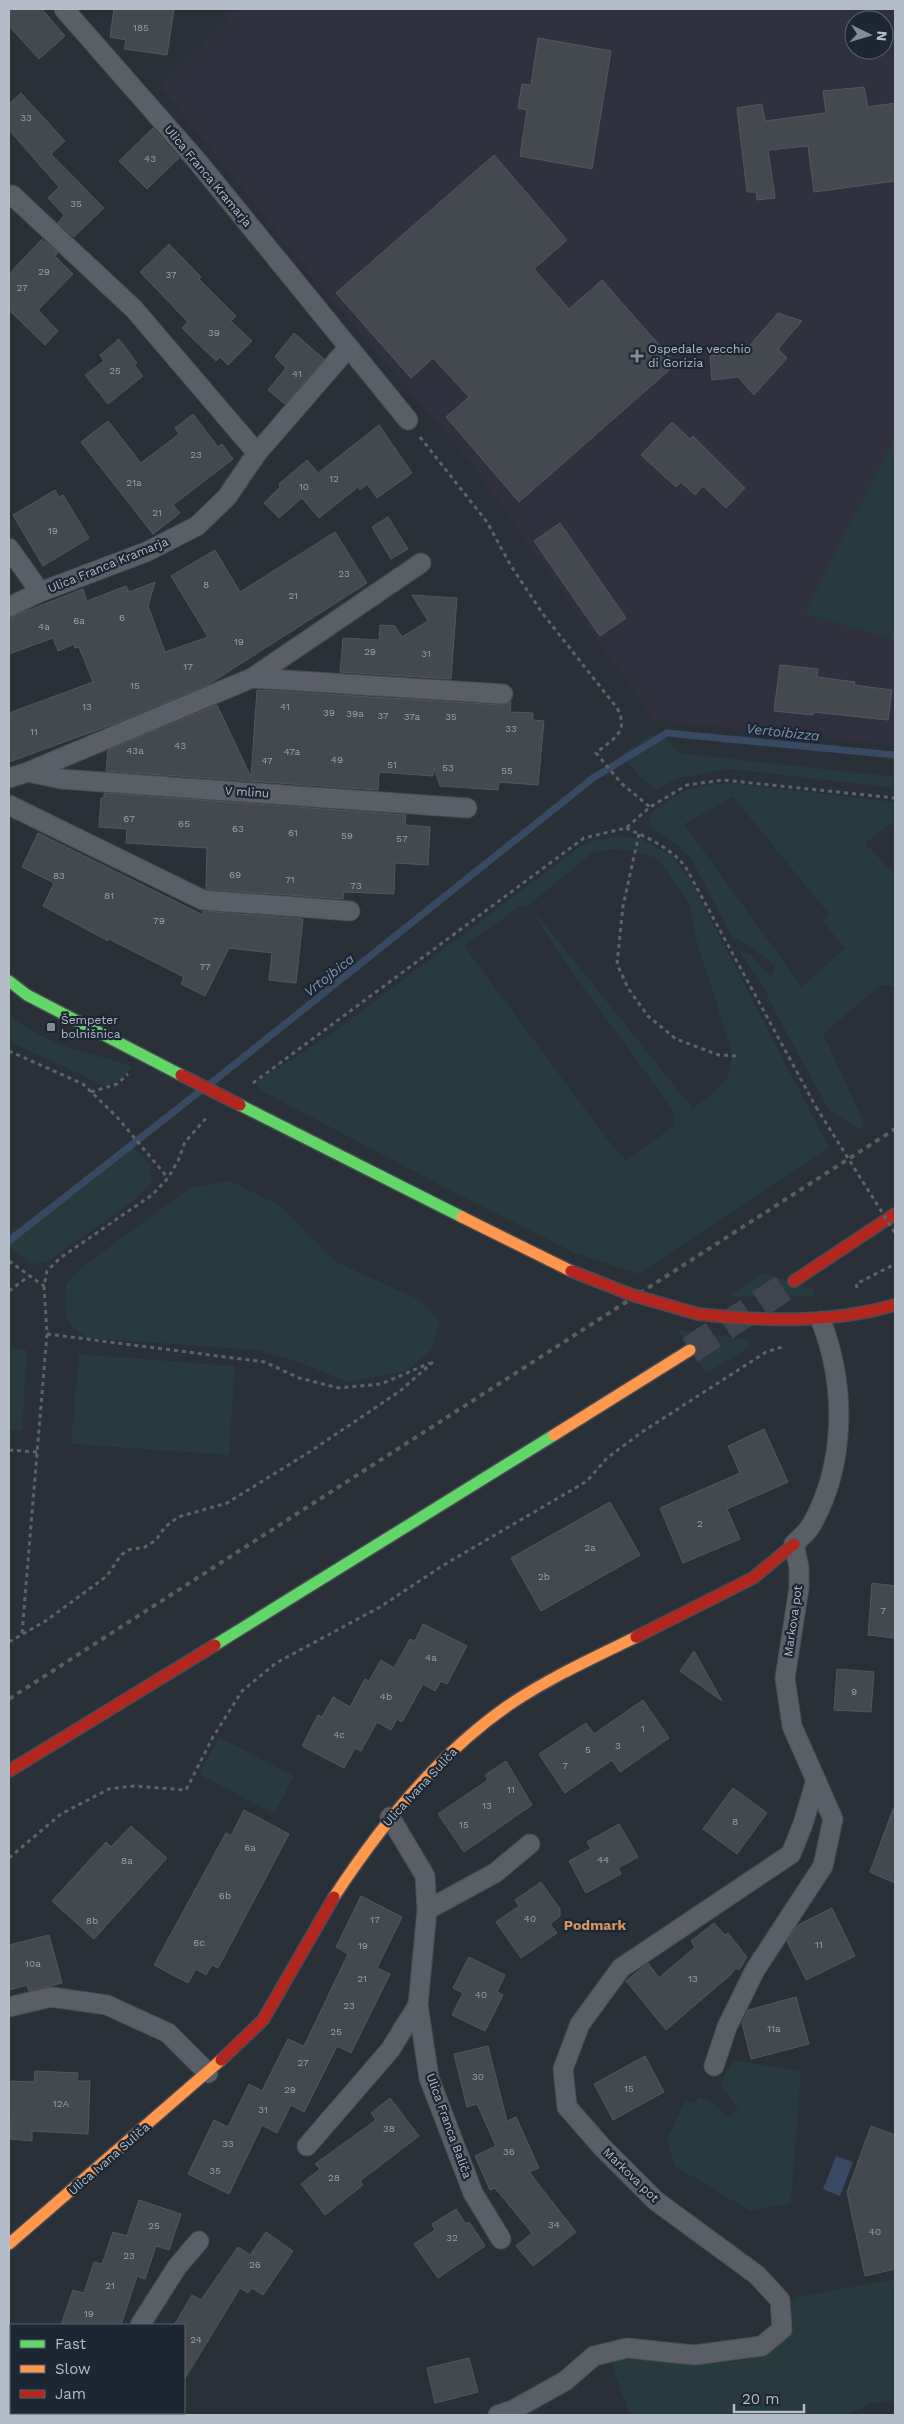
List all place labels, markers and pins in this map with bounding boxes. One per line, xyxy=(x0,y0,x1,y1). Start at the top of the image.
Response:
place label: Ospedale vecchio di Gorizia xyxy=(648,342,751,370)
marker: Ospedale vecchio di Gorizia xyxy=(630,349,644,363)
place label: Šempeter bolnišnica xyxy=(61,1013,121,1041)
marker: Šempeter bolnišnica xyxy=(45,1021,57,1033)

